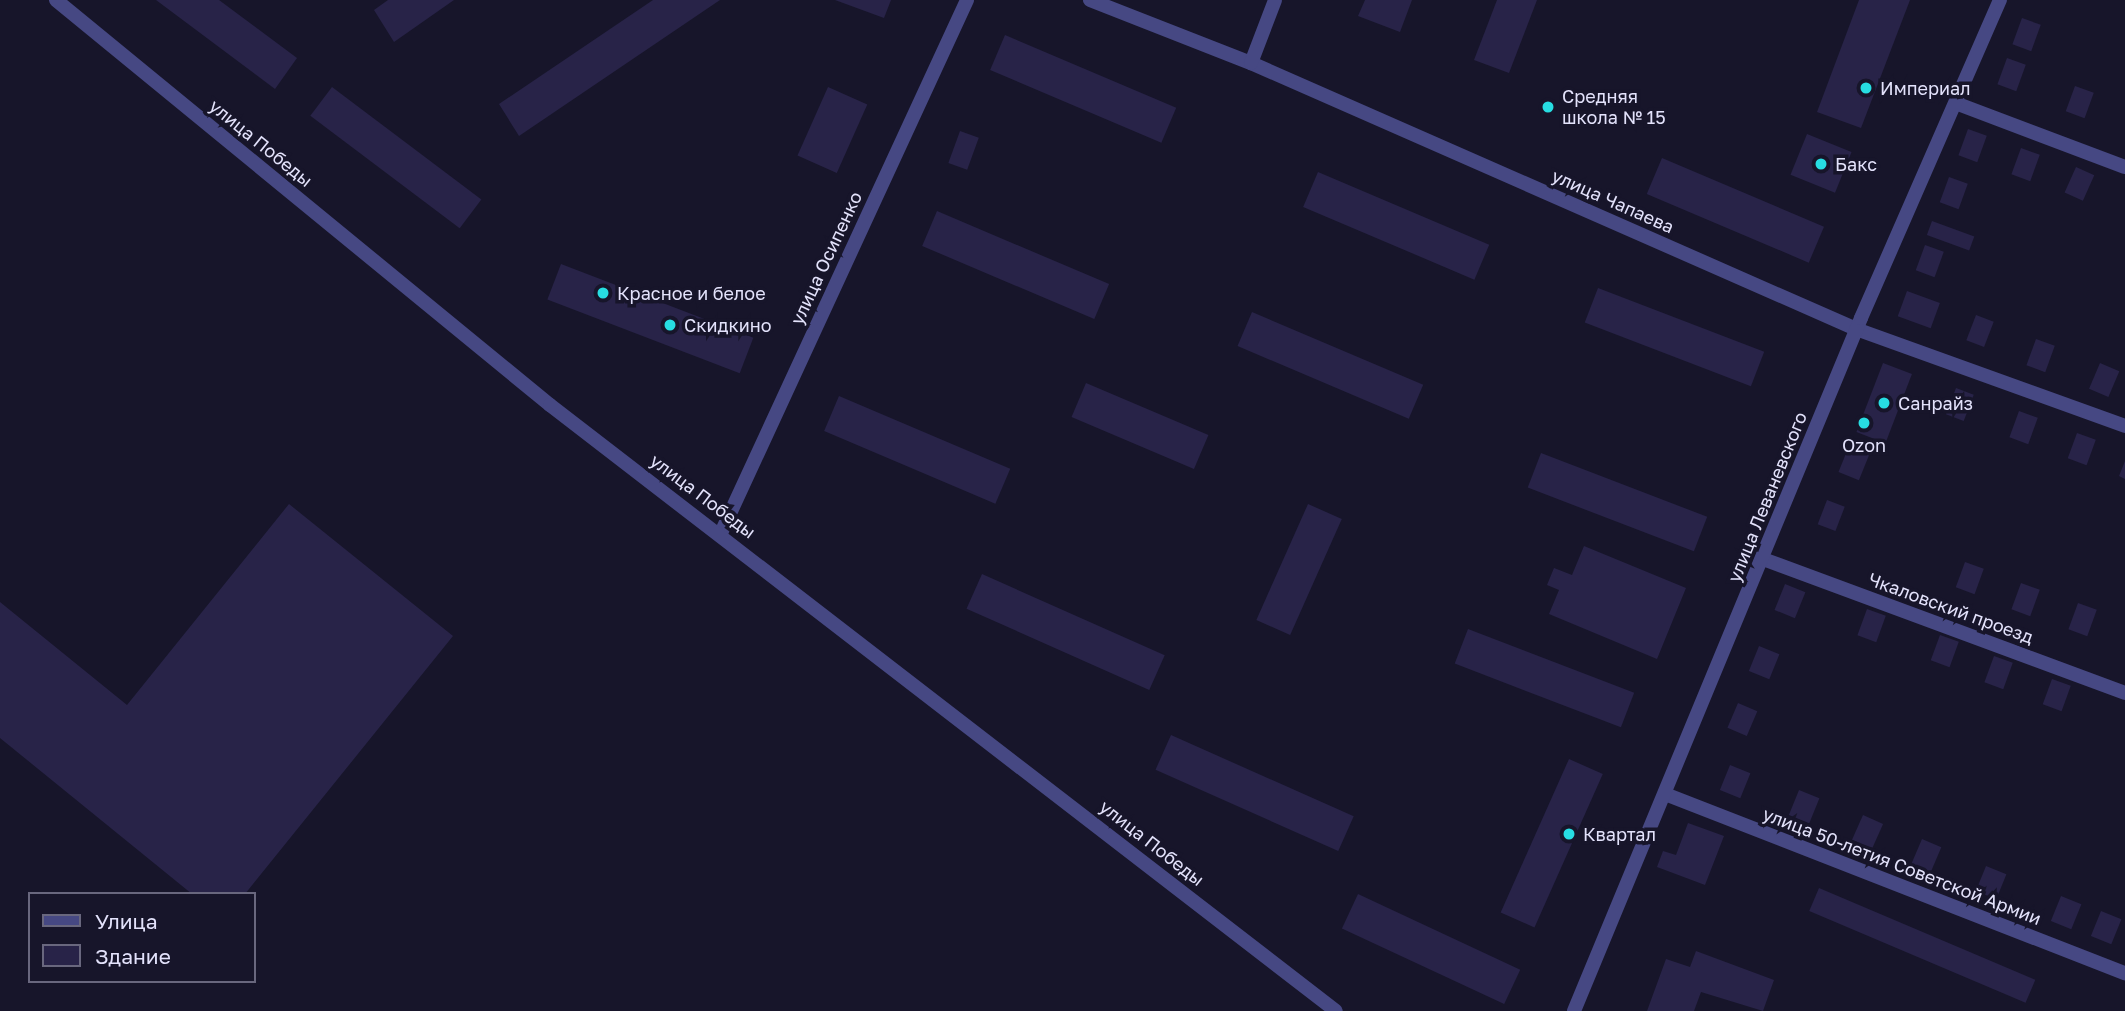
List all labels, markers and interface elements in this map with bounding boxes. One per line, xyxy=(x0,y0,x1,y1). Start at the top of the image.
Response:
place label: Империал xyxy=(1880,77,1971,99)
marker: Империал xyxy=(1858,80,1874,96)
place label: Средняя школа № 15 xyxy=(1562,86,1666,128)
street label: улица Победы xyxy=(205,95,317,191)
marker: Средняя школа № 15 xyxy=(1540,99,1556,115)
place label: Бакс xyxy=(1835,153,1877,175)
marker: Бакс xyxy=(1813,156,1829,172)
street label: улица Чапаева xyxy=(1549,164,1677,238)
street label: улица Осипенко xyxy=(786,188,866,328)
place label: Красное и белое xyxy=(617,282,766,304)
marker: Красное и белое xyxy=(595,285,611,301)
place label: Скидкино xyxy=(684,314,772,336)
marker: Скидкино xyxy=(662,317,678,333)
place label: Санрайз xyxy=(1898,392,1973,414)
marker: Санрайз xyxy=(1876,395,1892,411)
street label: улица Леваневского xyxy=(1723,409,1811,585)
marker: Ozon xyxy=(1856,415,1872,431)
place label: Ozon xyxy=(1842,434,1886,456)
street label: улица Победы xyxy=(646,449,760,543)
street label: Чкаловский проезд xyxy=(1866,568,2036,648)
street label: улица Победы xyxy=(1095,796,1209,890)
street label: улица 50-летия Советской Армии xyxy=(1760,803,2044,929)
place label: Квартал xyxy=(1583,823,1656,845)
marker: Квартал xyxy=(1561,826,1577,842)
legend xyxy=(28,892,256,983)
text: Улица xyxy=(95,908,158,934)
text: Здание xyxy=(95,943,171,969)

